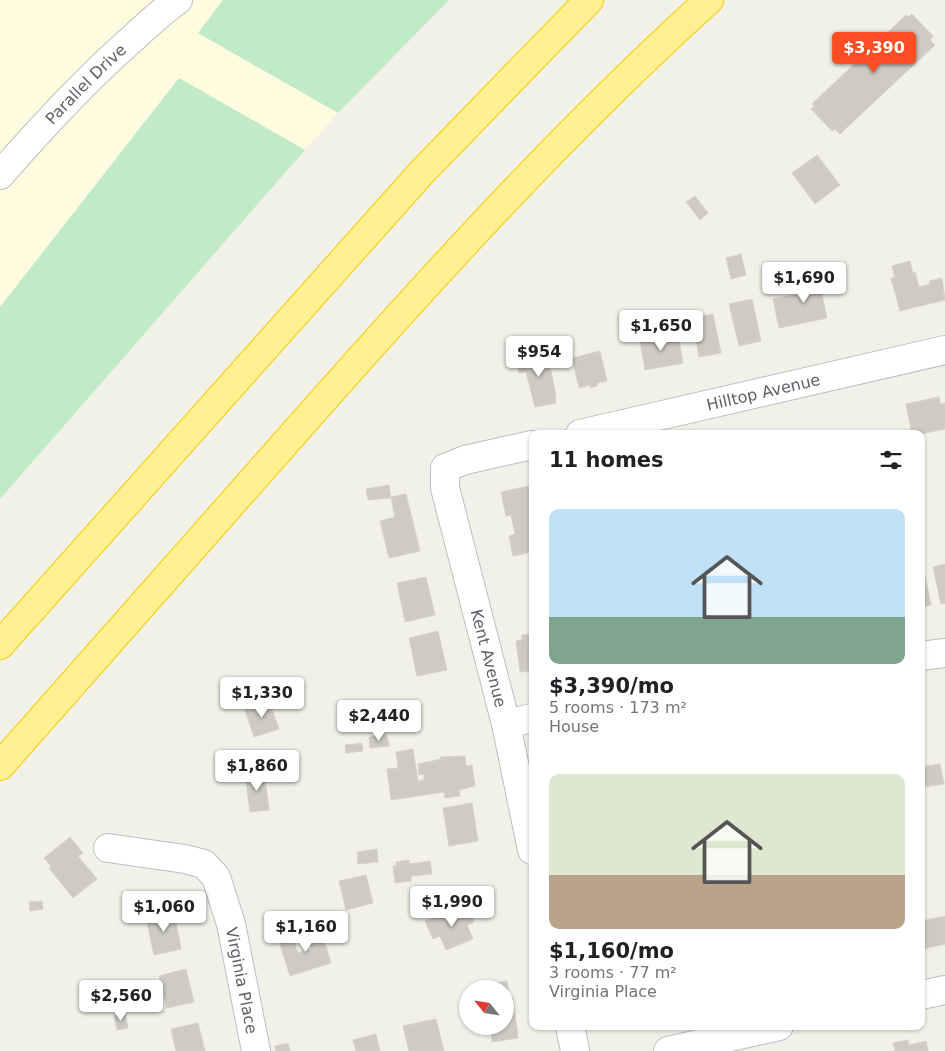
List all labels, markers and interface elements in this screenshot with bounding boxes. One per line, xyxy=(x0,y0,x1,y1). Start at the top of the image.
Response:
pin: $3,390 xyxy=(833,32,915,74)
text: $3,390 xyxy=(843,38,905,57)
street label: Parallel Drive xyxy=(41,40,130,128)
pin: $1,690 xyxy=(763,262,845,304)
text: $1,690 xyxy=(773,268,835,287)
pin: $1,650 xyxy=(620,310,702,352)
text: $1,650 xyxy=(630,316,692,335)
pin: $954 xyxy=(509,336,569,378)
text: $954 xyxy=(517,342,561,361)
street label: Hilltop Avenue xyxy=(705,370,822,415)
icon: filters xyxy=(877,446,905,474)
text: 11 homes xyxy=(549,448,664,472)
icon: home xyxy=(682,542,772,632)
street label: Kent Avenue xyxy=(467,607,510,709)
text: $3,390/mo xyxy=(549,674,674,698)
pin: $1,330 xyxy=(221,676,303,719)
text: $1,330 xyxy=(231,683,293,702)
text: 5 rooms · 173 m² xyxy=(549,698,687,717)
pin: $2,440 xyxy=(338,700,420,742)
text: $2,440 xyxy=(348,706,410,725)
text: House xyxy=(549,717,599,736)
pin: $1,860 xyxy=(216,750,298,792)
text: $1,860 xyxy=(226,756,288,775)
icon: home xyxy=(682,807,772,897)
pin: $1,990 xyxy=(411,886,493,928)
pin: $1,060 xyxy=(123,890,205,933)
text: $1,990 xyxy=(421,892,483,911)
text: $1,060 xyxy=(133,897,195,916)
pin: $1,160 xyxy=(265,910,347,953)
text: $1,160 xyxy=(275,917,337,936)
street label: Virginia Place xyxy=(222,926,261,1035)
text: $1,160/mo xyxy=(549,939,674,963)
text: 3 rooms · 77 m² xyxy=(549,963,677,982)
pin: $2,560 xyxy=(80,980,162,1022)
north arrow xyxy=(459,980,514,1035)
map controls xyxy=(459,980,514,1035)
text: Virginia Place xyxy=(549,982,657,1001)
text: $2,560 xyxy=(90,986,152,1005)

